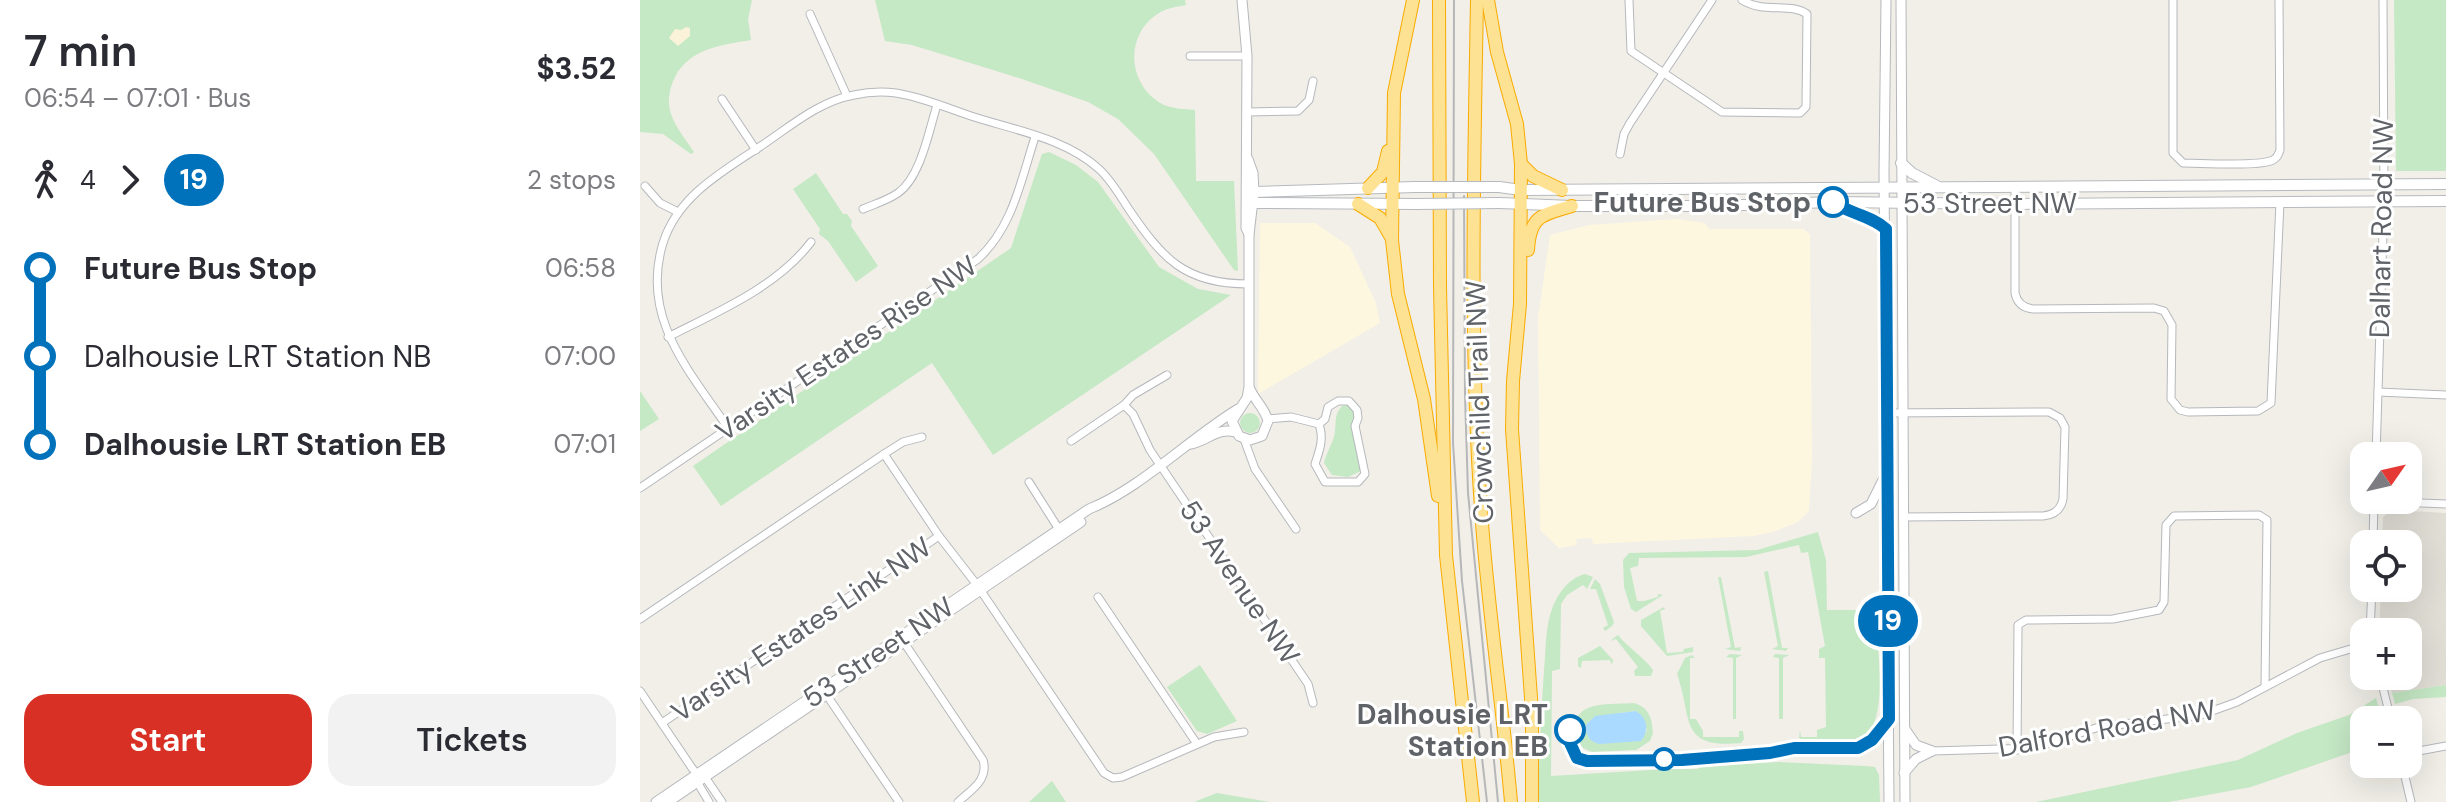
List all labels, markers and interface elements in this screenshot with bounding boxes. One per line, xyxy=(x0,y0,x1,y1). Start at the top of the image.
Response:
text: 7 min xyxy=(24,22,137,80)
text: $3.52 xyxy=(536,49,616,88)
text: 06:54 – 07:01 · Bus xyxy=(24,81,251,115)
street label: Dalhart Road NW xyxy=(2361,118,2402,338)
icon: walk xyxy=(24,158,68,202)
icon: forward xyxy=(108,158,152,202)
text: 19 xyxy=(180,161,208,198)
text: 4 xyxy=(80,163,96,197)
text: 2 stops xyxy=(527,163,616,197)
place label: Future Bus Stop xyxy=(1593,184,1811,221)
street label: 53 Street NW xyxy=(1903,185,2077,222)
marker: Future Bus Stop xyxy=(1818,187,1848,217)
street label: Varsity Estates Rise NW xyxy=(708,247,984,450)
text: Future Bus Stop xyxy=(84,249,317,288)
text: 06:58 xyxy=(545,251,616,285)
street label: Crowchild Trail NW xyxy=(1457,280,1502,524)
text: Dalhousie LRT Station NB xyxy=(84,337,431,376)
text: 07:00 xyxy=(544,339,616,373)
text: Dalhousie LRT Station EB xyxy=(84,425,446,464)
text: 07:01 xyxy=(554,427,616,461)
north arrow xyxy=(2350,442,2422,514)
map controls xyxy=(2350,442,2422,778)
street label: 53 Avenue NW xyxy=(1171,493,1308,671)
street label: Varsity Estates Link NW xyxy=(664,528,939,730)
button: locate xyxy=(2350,530,2422,602)
street label: 53 Street NW xyxy=(796,588,961,716)
line badge: 19 xyxy=(1852,595,1924,647)
text: 19 xyxy=(1874,602,1902,639)
button: + xyxy=(2350,618,2422,690)
street label: Dalford Road NW xyxy=(1995,691,2219,766)
button: Start xyxy=(24,694,312,786)
button: Tickets xyxy=(328,694,616,786)
place label: Dalhousie LRT Station EB xyxy=(1357,696,1548,765)
button: − xyxy=(2350,706,2422,778)
marker: Dalhousie LRT Station EB xyxy=(1555,715,1585,745)
unlabelled marker xyxy=(1653,748,1675,770)

